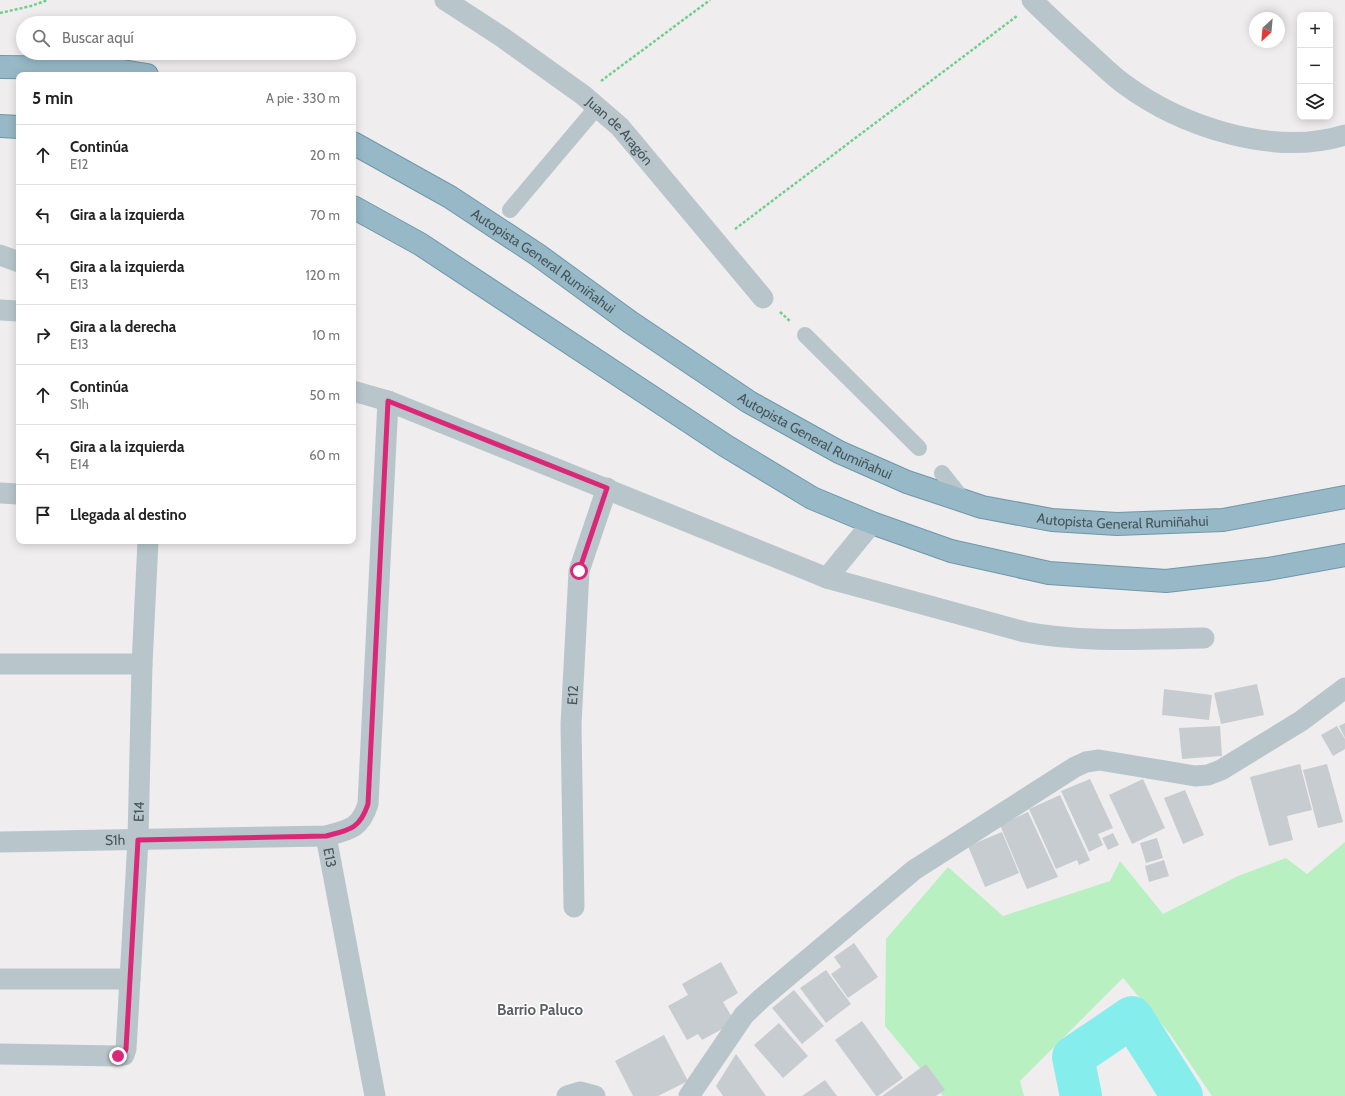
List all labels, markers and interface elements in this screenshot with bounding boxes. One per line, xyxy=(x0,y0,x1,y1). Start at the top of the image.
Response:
north arrow xyxy=(1249,12,1285,48)
map controls xyxy=(1297,12,1333,120)
button: + xyxy=(1297,12,1333,48)
search box xyxy=(16,16,356,60)
icon: search xyxy=(30,27,52,49)
text: Buscar aquí xyxy=(62,29,134,47)
button: − xyxy=(1297,48,1333,84)
button: layers xyxy=(1297,84,1333,120)
text: 5 min xyxy=(32,88,73,108)
text: A pie · 330 m xyxy=(266,90,340,106)
street label: Juan de Aragón xyxy=(582,92,657,169)
text: Continúa xyxy=(70,138,128,156)
icon: ahead xyxy=(32,144,54,166)
text: 20 m xyxy=(310,147,340,163)
text: E12 xyxy=(70,156,88,172)
icon: left xyxy=(32,204,54,226)
street label: Autopista General Rumiñahui xyxy=(468,204,619,317)
text: Gira a la izquierda xyxy=(70,206,184,224)
text: 70 m xyxy=(310,207,340,223)
text: Gira a la izquierda xyxy=(70,258,184,276)
icon: left xyxy=(32,264,54,286)
text: 120 m xyxy=(306,267,340,283)
text: E13 xyxy=(70,276,88,292)
text: Gira a la derecha xyxy=(70,318,176,336)
icon: right xyxy=(32,324,54,346)
text: 10 m xyxy=(312,327,340,343)
text: E13 xyxy=(70,336,88,352)
text: Continúa xyxy=(70,378,128,396)
icon: ahead xyxy=(32,384,54,406)
text: 50 m xyxy=(310,387,340,403)
street label: Autopista General Rumiñahui xyxy=(734,388,895,483)
text: S1h xyxy=(70,396,89,412)
text: Gira a la izquierda xyxy=(70,438,184,456)
icon: left xyxy=(32,444,54,466)
text: 60 m xyxy=(309,447,340,463)
text: E14 xyxy=(70,456,89,472)
icon: arrive xyxy=(32,504,54,526)
text: Llegada al destino xyxy=(70,506,186,524)
street label: Autopista General Rumiñahui xyxy=(1036,508,1209,533)
route start xyxy=(570,562,588,580)
street label: E12 xyxy=(563,685,582,705)
street label: E14 xyxy=(129,801,148,822)
street label: S1h xyxy=(105,831,125,849)
street label: E13 xyxy=(319,846,341,869)
district label: Barrio Paluco xyxy=(497,1001,583,1019)
route end xyxy=(109,1047,127,1065)

